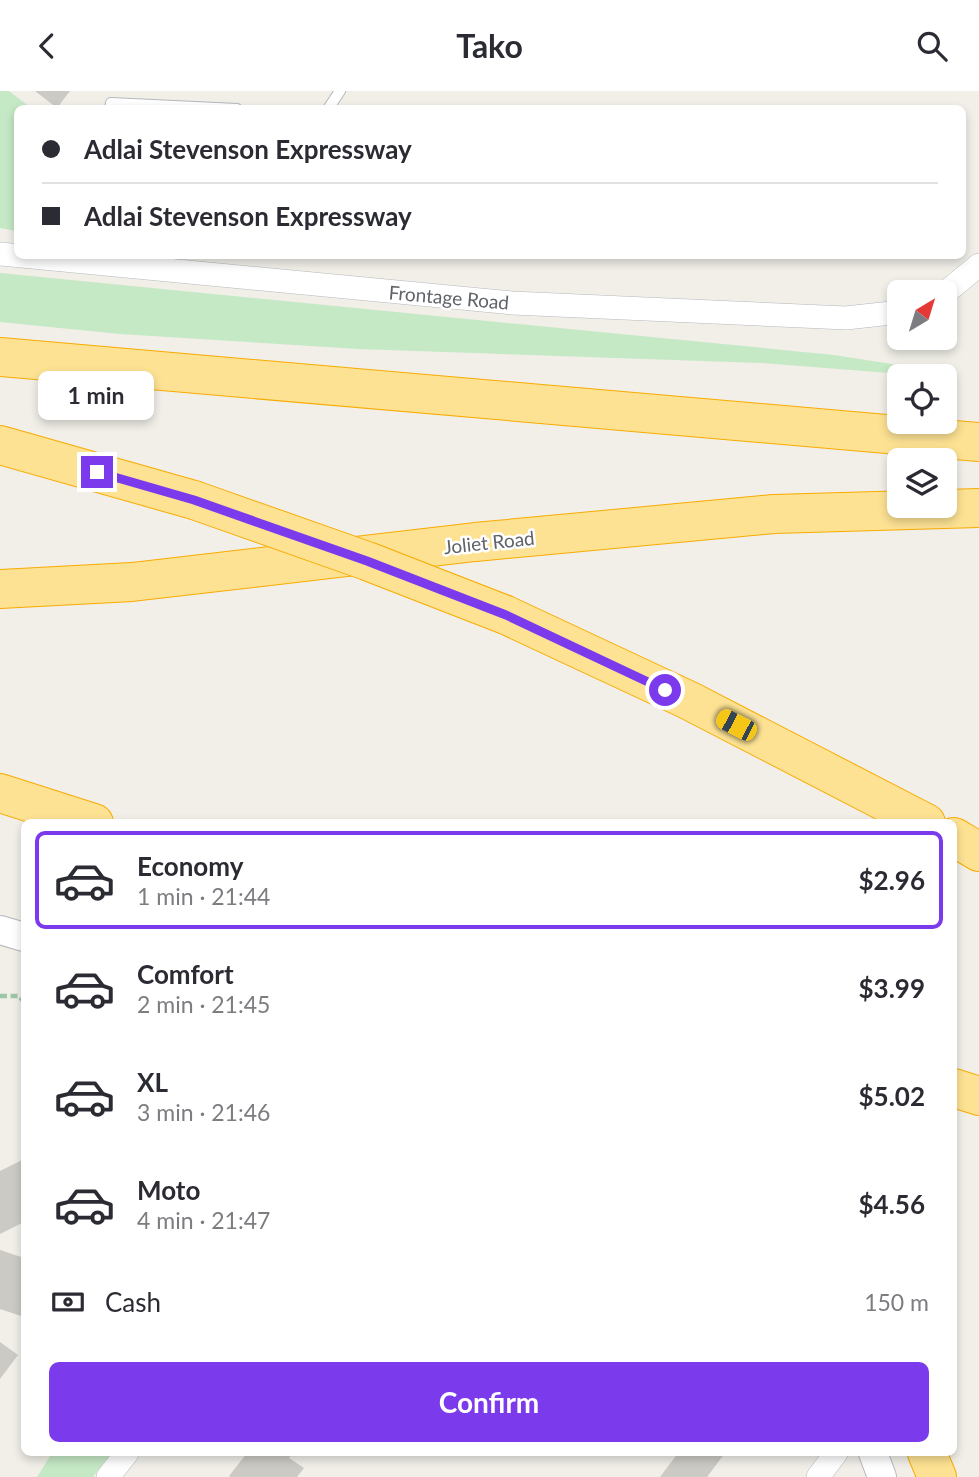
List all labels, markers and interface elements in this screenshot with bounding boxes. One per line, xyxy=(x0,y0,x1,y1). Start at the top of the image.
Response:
text: Tako xyxy=(456,26,523,65)
icon: back xyxy=(28,27,66,65)
icon: search xyxy=(913,27,951,65)
text: Adlai Stevenson Expressway xyxy=(84,133,412,165)
text: Adlai Stevenson Expressway xyxy=(84,200,412,232)
street label: Frontage Road xyxy=(388,280,510,314)
north arrow xyxy=(887,280,957,350)
map controls xyxy=(887,280,957,518)
button: locate xyxy=(887,364,957,434)
callout: 1 min xyxy=(39,371,155,419)
text: 1 min xyxy=(67,381,125,409)
button: layers xyxy=(887,448,957,518)
route end xyxy=(81,456,113,488)
street label: Joliet Road xyxy=(442,526,536,558)
route start xyxy=(649,674,681,706)
car xyxy=(713,706,760,744)
icon: car xyxy=(53,849,116,912)
text: Economy xyxy=(137,850,243,882)
text: $2.96 xyxy=(859,864,925,896)
text: 1 min · 21:44 xyxy=(137,882,270,910)
icon: car xyxy=(53,957,116,1020)
text: Comfort xyxy=(137,958,234,990)
text: $3.99 xyxy=(859,972,925,1004)
text: 2 min · 21:45 xyxy=(137,990,270,1018)
icon: car xyxy=(53,1065,116,1128)
text: XL xyxy=(137,1066,168,1098)
text: $5.02 xyxy=(859,1080,925,1112)
text: 3 min · 21:46 xyxy=(137,1098,270,1126)
icon: car xyxy=(53,1173,116,1236)
text: Moto xyxy=(137,1174,200,1206)
text: $4.56 xyxy=(859,1188,925,1220)
text: 4 min · 21:47 xyxy=(137,1206,270,1234)
icon: cash xyxy=(49,1283,87,1321)
text: Cash xyxy=(105,1286,161,1318)
text: 150 m xyxy=(864,1288,929,1316)
button: Confirm xyxy=(49,1362,929,1442)

